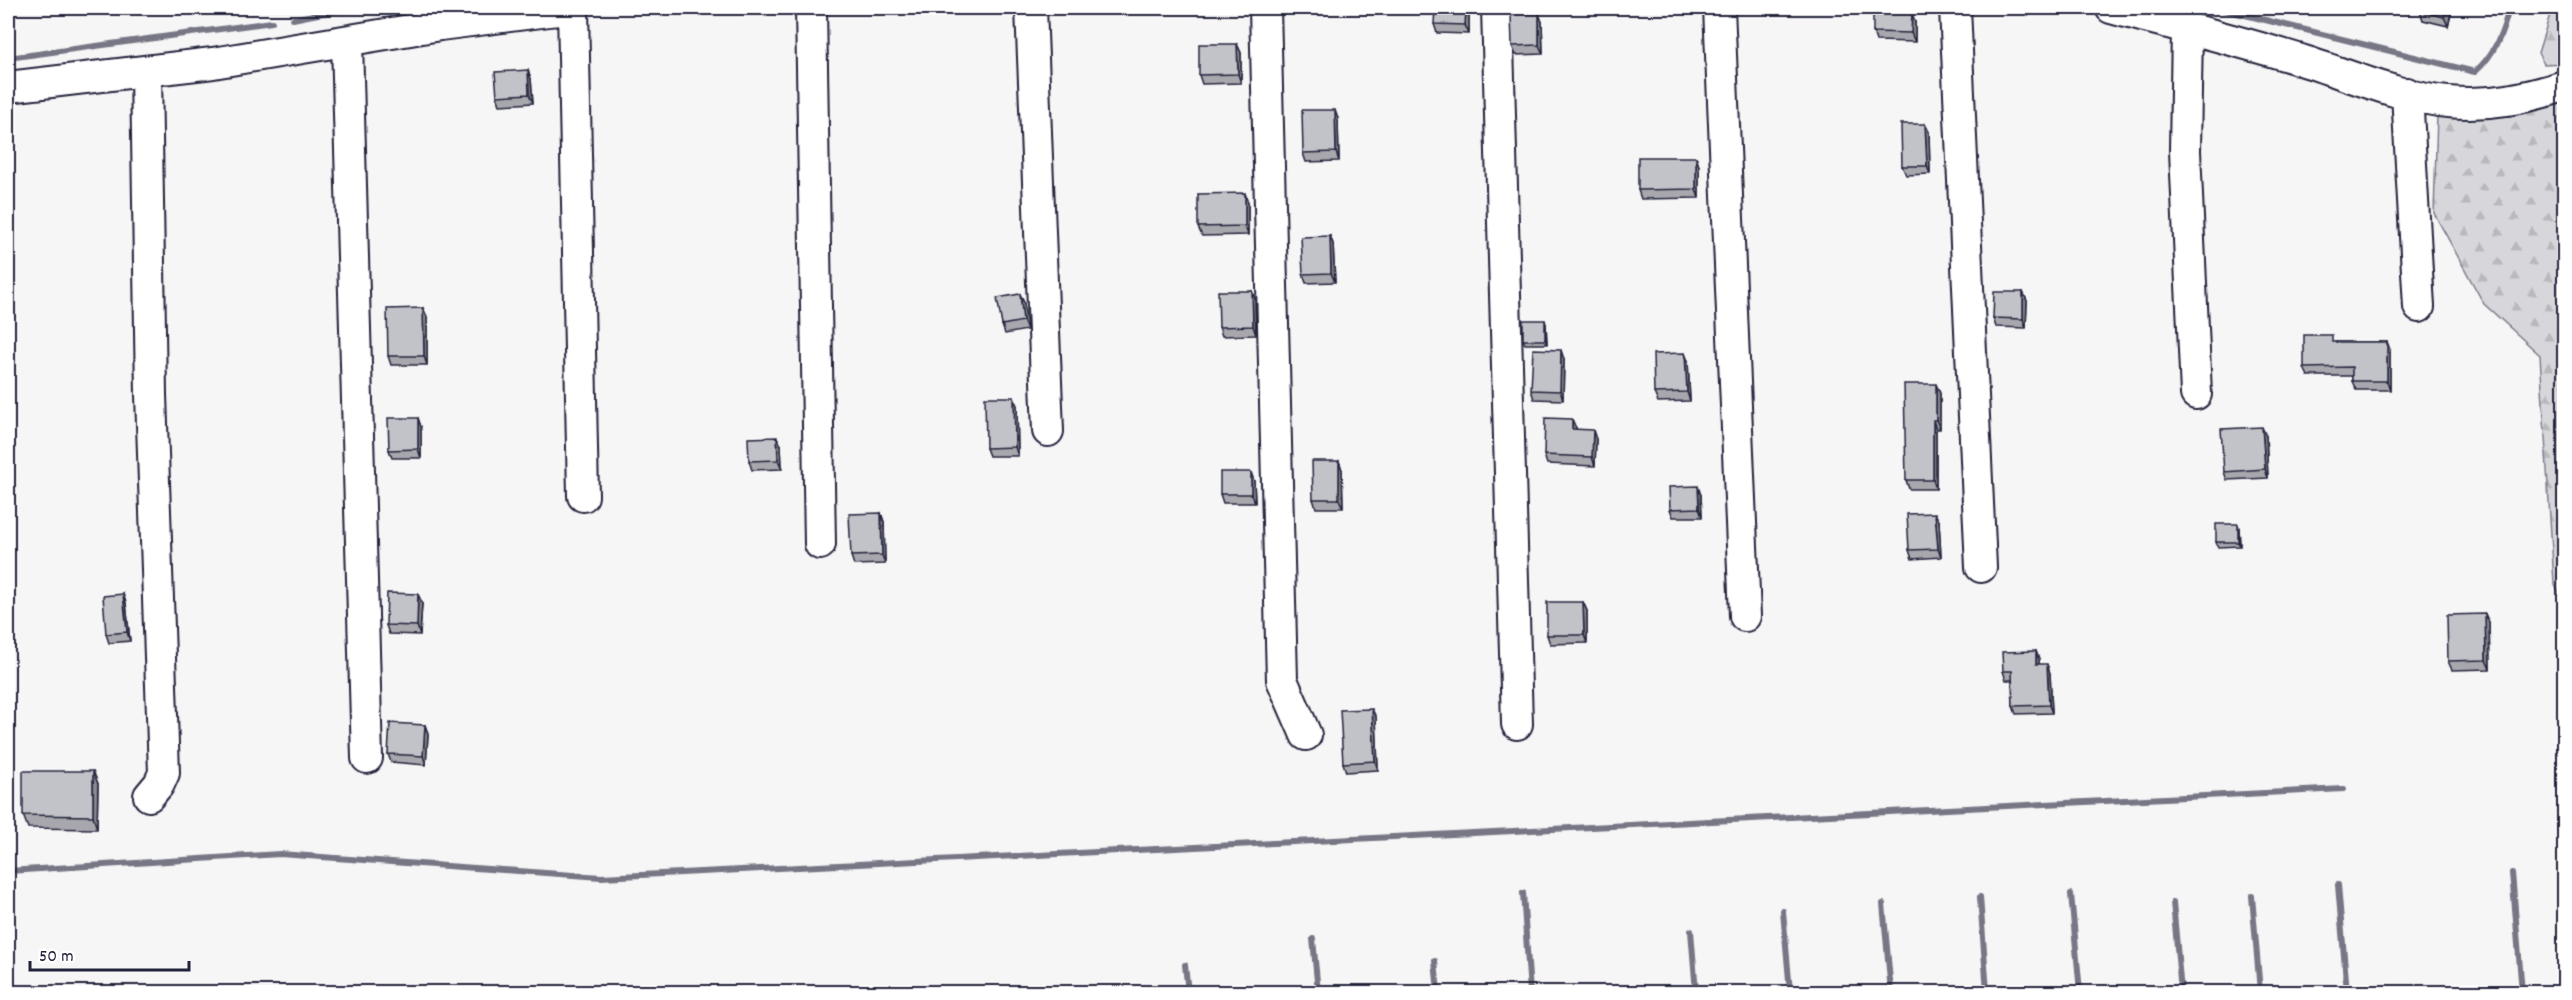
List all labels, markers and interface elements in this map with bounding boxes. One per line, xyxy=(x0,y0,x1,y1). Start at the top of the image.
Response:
scale bar xyxy=(30,934,189,972)
text: 50 m xyxy=(39,945,74,970)

